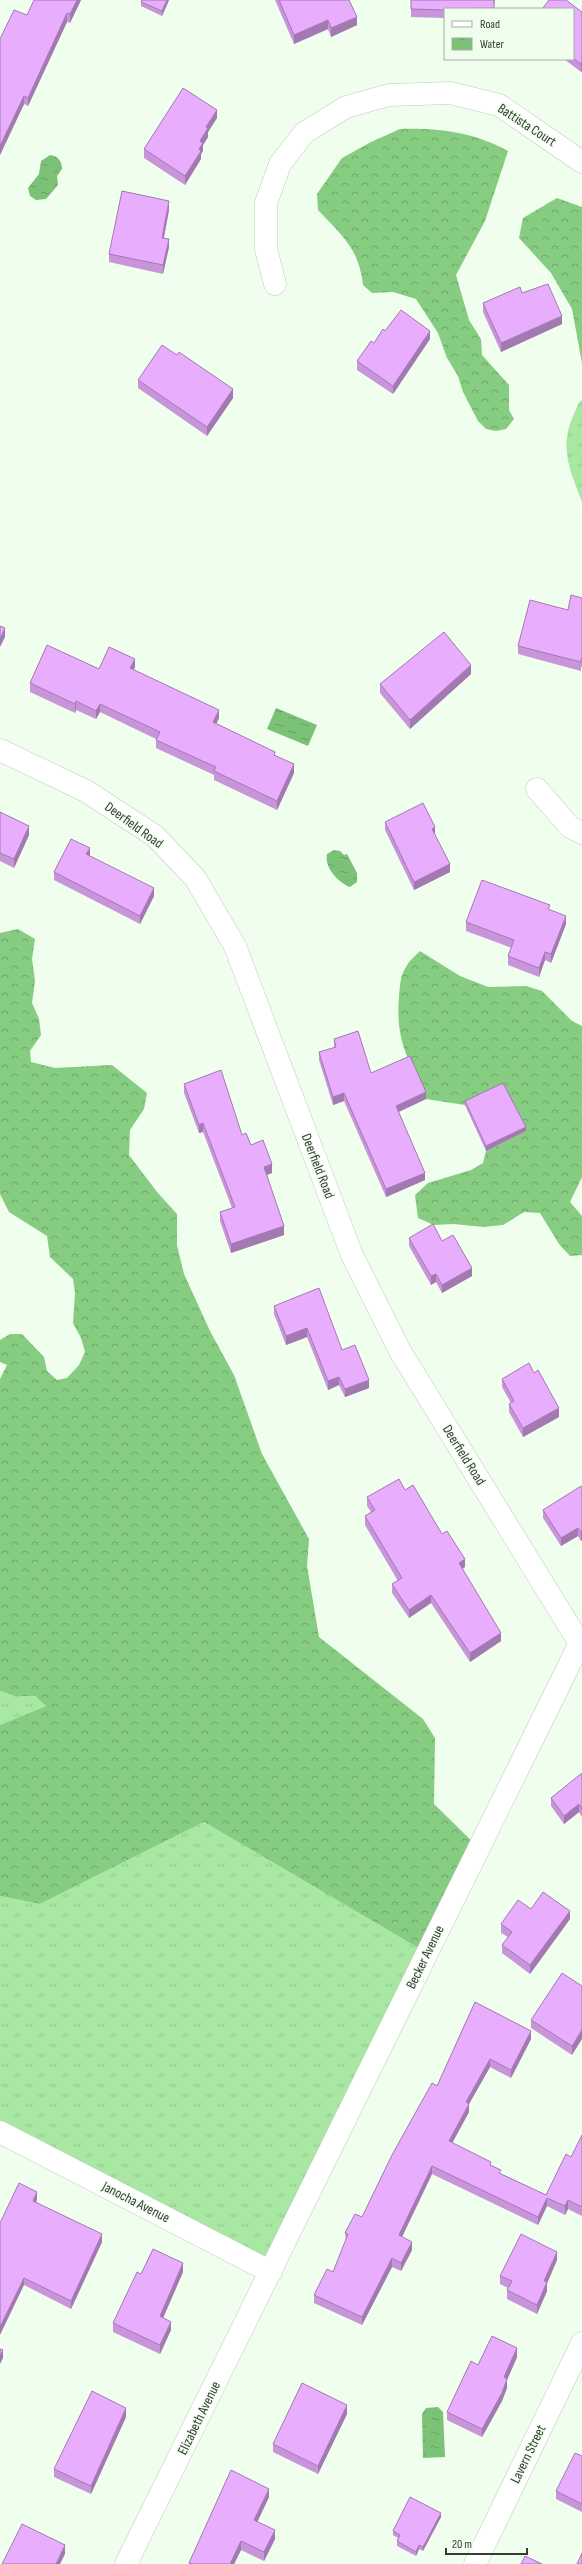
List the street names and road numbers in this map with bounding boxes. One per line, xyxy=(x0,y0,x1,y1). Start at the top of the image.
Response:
street label: Battista Court xyxy=(495,100,559,150)
street label: Deerfield Road xyxy=(101,798,167,852)
street label: Deerfield Road xyxy=(298,1131,338,1201)
street label: Deerfield Road xyxy=(439,1422,489,1489)
street label: Becker Avenue xyxy=(402,1922,448,1992)
street label: Janocha Avenue xyxy=(99,2177,173,2226)
street label: Elizabeth Avenue xyxy=(174,2378,224,2458)
street label: Lavern Street xyxy=(507,2422,549,2486)

